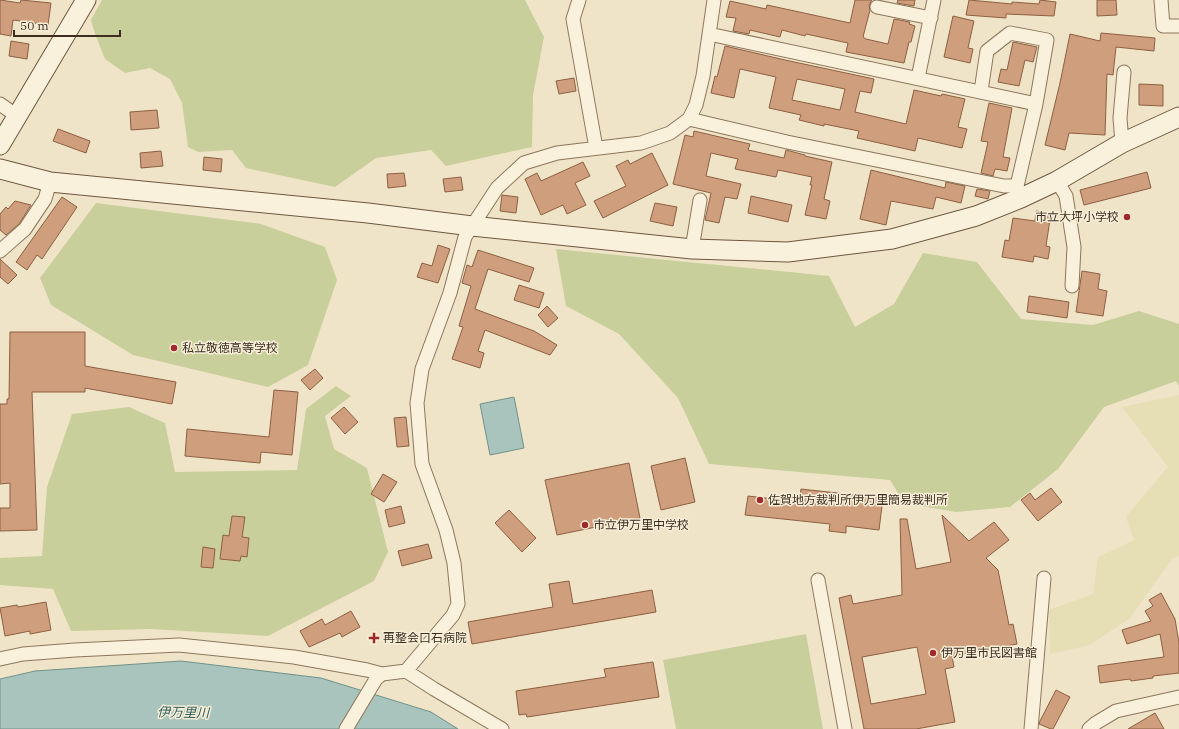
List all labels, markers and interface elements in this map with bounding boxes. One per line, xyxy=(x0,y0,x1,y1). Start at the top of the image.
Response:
scale bar xyxy=(14,12,120,38)
text: 50 m xyxy=(20,18,49,33)
place label: 市立大坪小学校 xyxy=(1035,209,1119,224)
marker: 市立大坪小学校 xyxy=(1122,212,1132,222)
place label: 私立敬徳高等学校 xyxy=(182,340,278,355)
marker: 私立敬徳高等学校 xyxy=(169,343,179,353)
place label: 佐賀地方裁判所伊万里簡易裁判所 xyxy=(768,492,948,507)
marker: 佐賀地方裁判所伊万里簡易裁判所 xyxy=(755,495,765,505)
place label: 市立伊万里中学校 xyxy=(593,517,689,532)
marker: 市立伊万里中学校 xyxy=(580,520,590,530)
place label: 再整会口石病院 xyxy=(383,630,467,645)
marker: 再整会口石病院 xyxy=(368,632,380,644)
place label: 伊万里市民図書館 xyxy=(941,645,1037,660)
marker: 伊万里市民図書館 xyxy=(928,648,938,658)
water label: 伊万里川 xyxy=(157,704,211,721)

